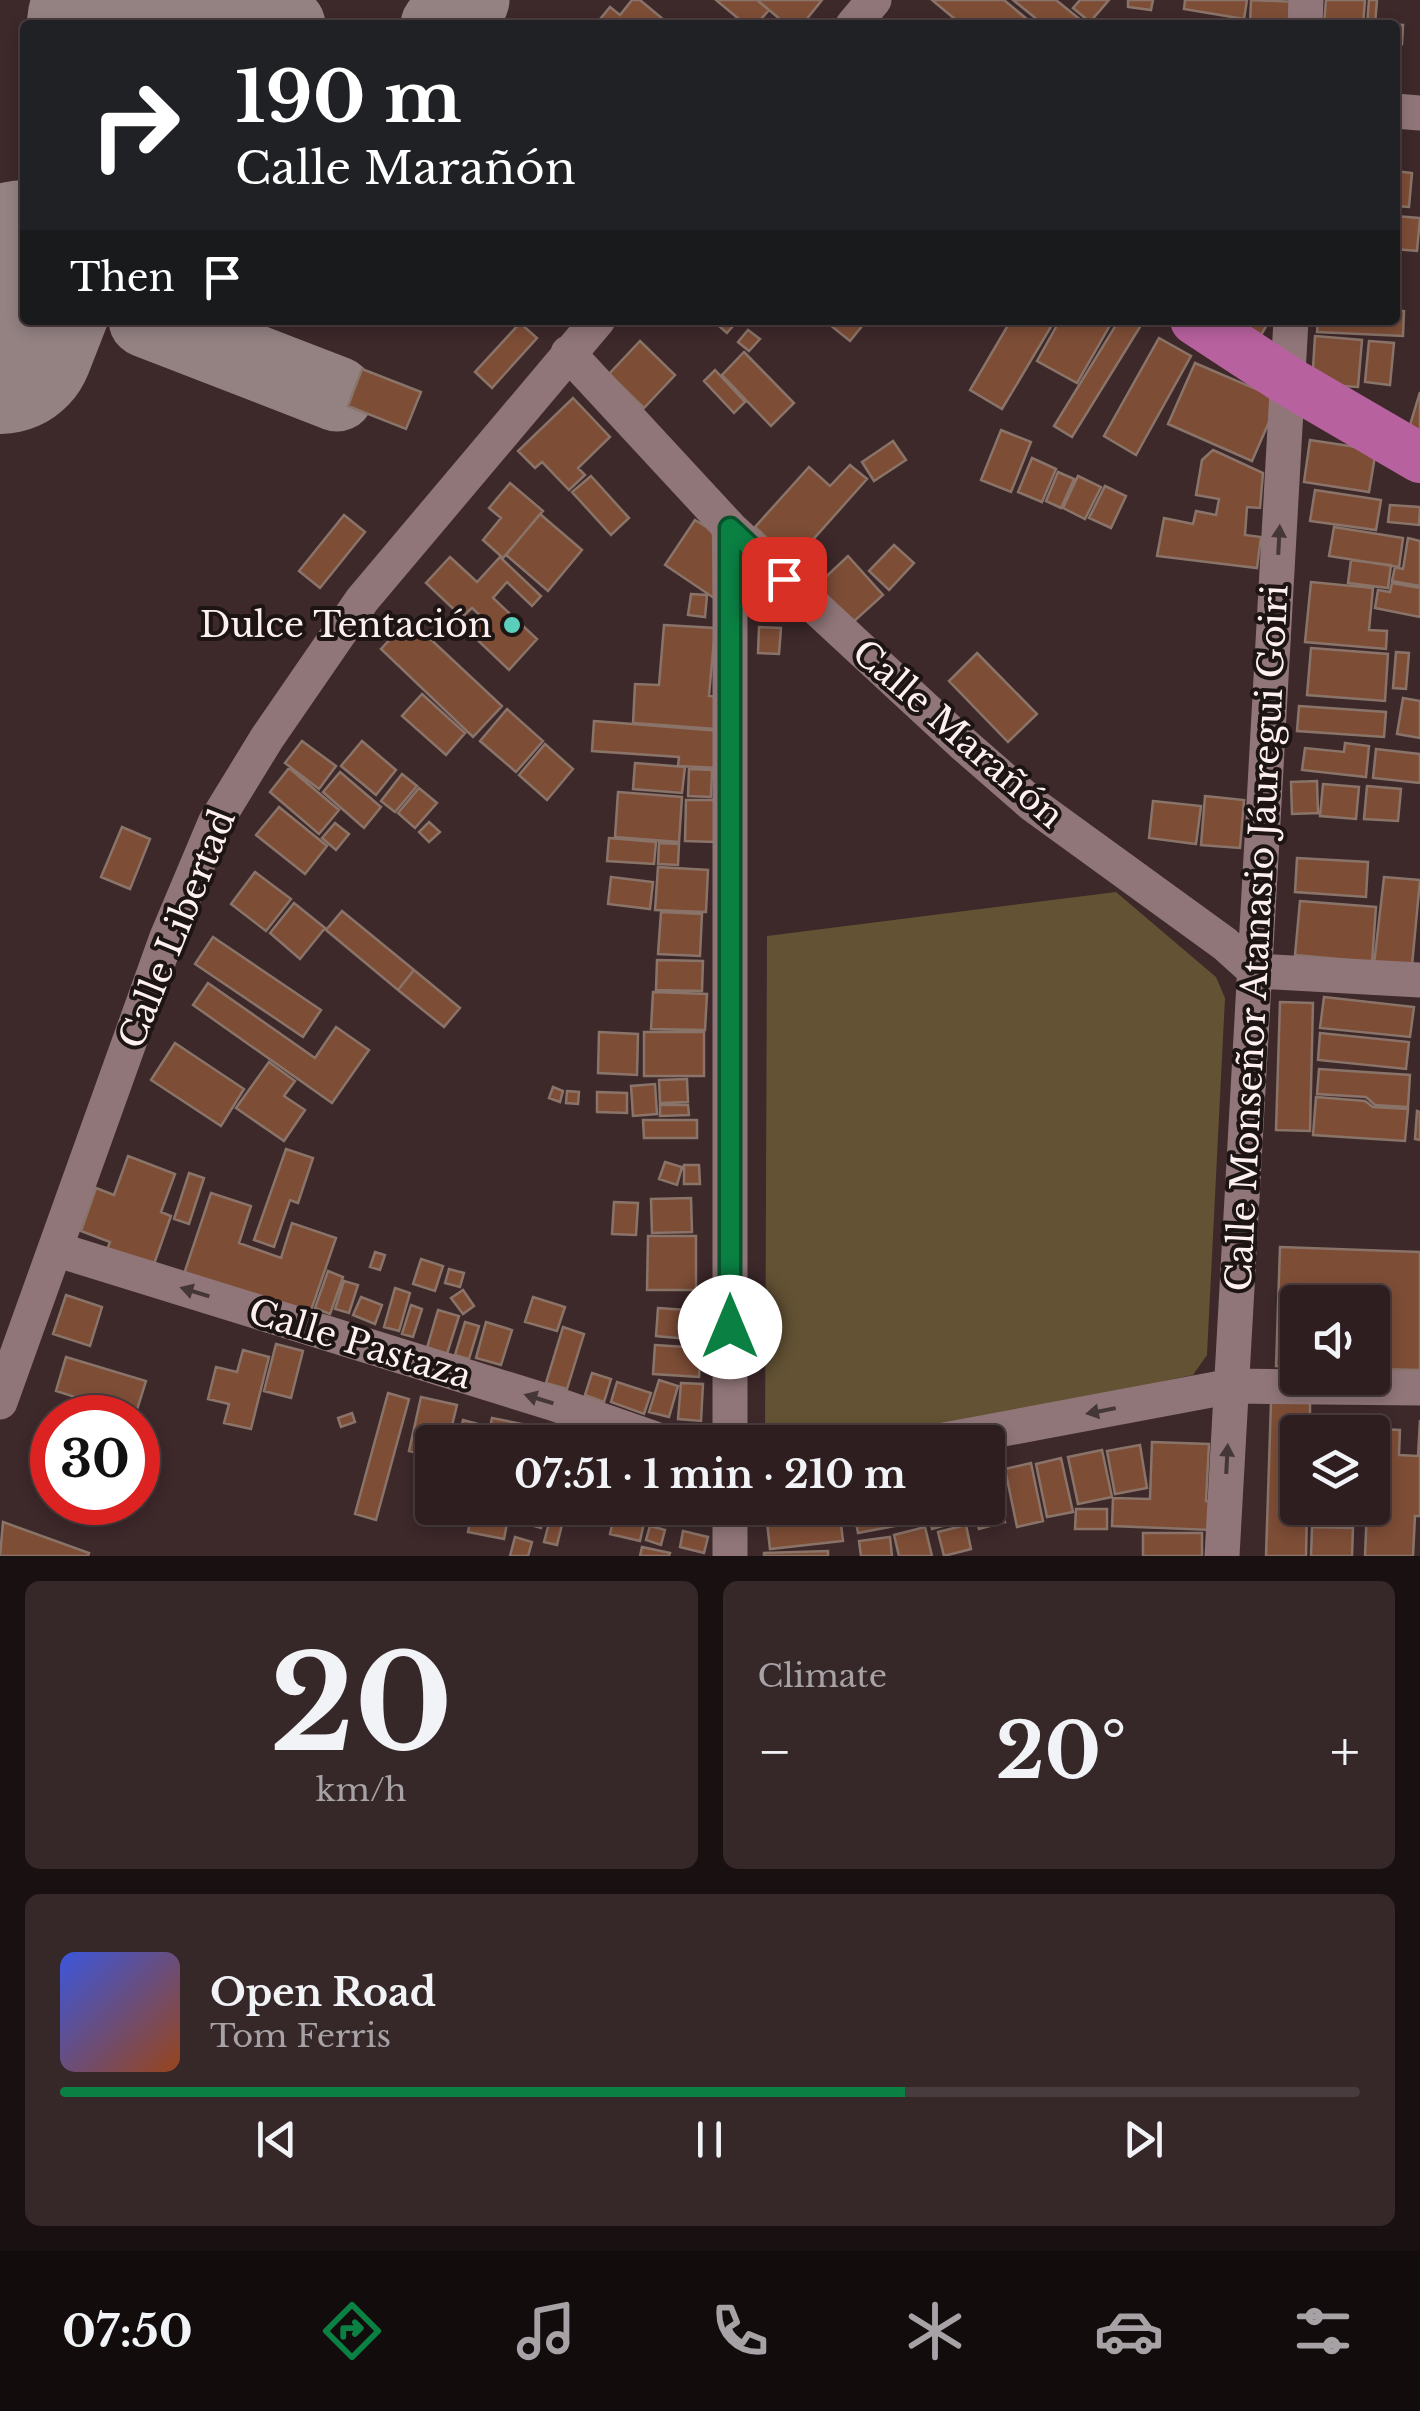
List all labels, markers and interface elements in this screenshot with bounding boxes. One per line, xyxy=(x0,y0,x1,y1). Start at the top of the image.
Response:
text: 190 m xyxy=(235,54,462,141)
icon: right xyxy=(70,60,200,190)
text: Calle Marañón xyxy=(235,140,576,196)
icon: arrive xyxy=(195,250,250,305)
text: Then xyxy=(70,254,175,301)
one-way arrow xyxy=(1271,524,1287,556)
pin xyxy=(742,537,827,622)
icon: arrive xyxy=(757,552,812,607)
street label: Calle Monseñor Atanasio Jáuregui Goiri xyxy=(1217,583,1296,1292)
place label: Dulce Tentación xyxy=(200,603,492,646)
marker: Dulce Tentación xyxy=(501,614,523,636)
street label: Calle Marañón xyxy=(844,630,1072,837)
street label: Calle Libertad xyxy=(109,803,244,1054)
position arrow xyxy=(678,1275,782,1379)
one-way arrow xyxy=(180,1284,210,1299)
map controls xyxy=(1280,1285,1390,1525)
button: sound xyxy=(1280,1285,1390,1395)
street label: Calle Pastaza xyxy=(244,1289,477,1398)
one-way arrow xyxy=(524,1391,554,1406)
speed limit sign: 30 xyxy=(30,1395,160,1525)
one-way arrow xyxy=(1085,1404,1117,1419)
button: layers xyxy=(1280,1415,1390,1525)
one-way arrow xyxy=(1219,1442,1235,1474)
text: 07:51 · 1 min · 210 m xyxy=(514,1451,906,1498)
text: 20 xyxy=(270,1624,453,1785)
text: Climate xyxy=(758,1656,887,1696)
text: 20° xyxy=(996,1705,1126,1798)
text: − xyxy=(758,1718,792,1786)
text: + xyxy=(1330,1718,1360,1786)
text: km/h xyxy=(316,1770,407,1810)
text: Open Road xyxy=(210,1969,436,2016)
text: Tom Ferris xyxy=(210,2016,391,2056)
icon: previous xyxy=(249,2112,304,2167)
icon: pause xyxy=(682,2112,737,2167)
icon: next xyxy=(1116,2112,1171,2167)
icon: directions xyxy=(317,2296,387,2366)
icon: music xyxy=(511,2296,581,2366)
icon: phone xyxy=(705,2296,775,2366)
icon: climate xyxy=(900,2296,970,2366)
icon: car xyxy=(1094,2296,1164,2366)
icon: filters xyxy=(1288,2296,1358,2366)
text: 07:50 xyxy=(62,2303,193,2359)

